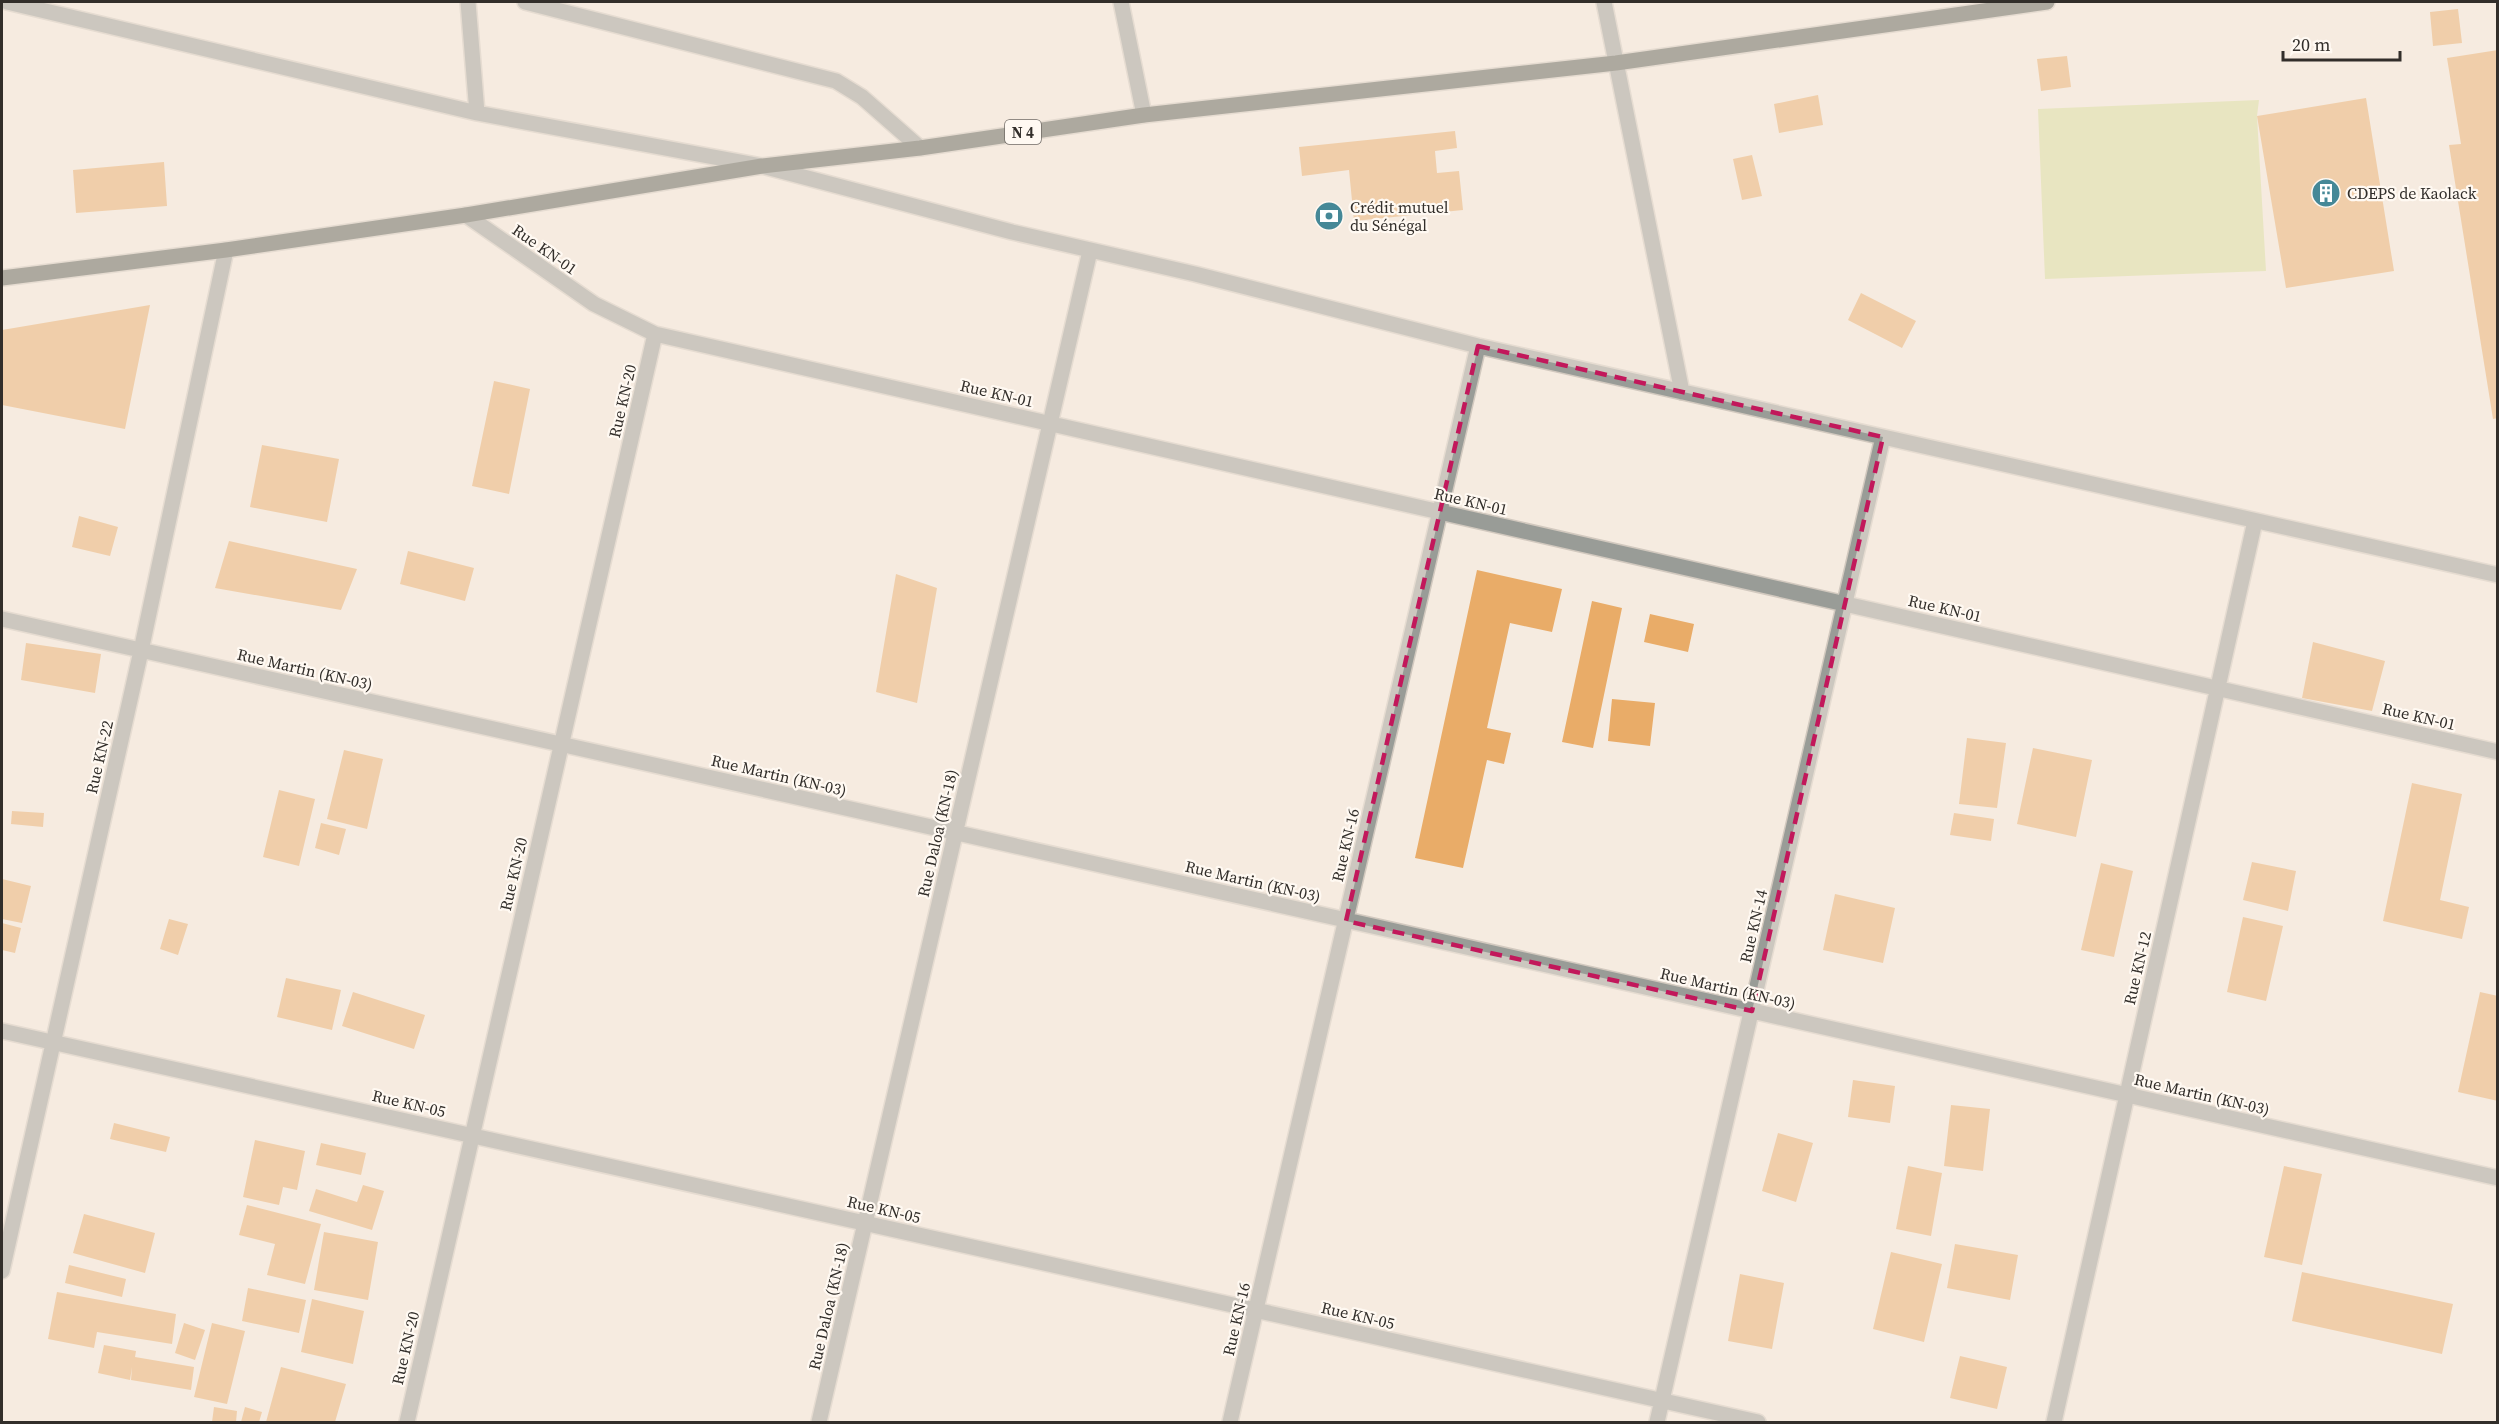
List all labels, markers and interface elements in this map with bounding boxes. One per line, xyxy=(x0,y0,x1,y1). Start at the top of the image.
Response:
scale bar xyxy=(2283,24,2400,62)
text: 20 m xyxy=(2292,32,2330,57)
road number: N 4 xyxy=(1005,120,1041,144)
building icon: CDEPS de Kaolack xyxy=(2310,177,2342,209)
place label: CDEPS de Kaolack xyxy=(2347,182,2477,204)
place label: Crédit mutuel du Sénégal xyxy=(1350,196,1449,236)
bank icon: Crédit mutuel du Sénégal xyxy=(1313,200,1345,232)
street label: Rue KN-01 xyxy=(508,219,582,279)
street label: Rue KN-20 xyxy=(603,362,641,440)
street label: Rue KN-01 xyxy=(958,374,1036,412)
street label: Rue KN-01 xyxy=(1432,482,1510,520)
street label: Rue KN-01 xyxy=(1906,589,1984,627)
street label: Rue Martin (KN-03) xyxy=(235,643,375,695)
street label: Rue KN-01 xyxy=(2380,697,2458,735)
street label: Rue KN-22 xyxy=(80,718,118,796)
street label: Rue Martin (KN-03) xyxy=(709,749,849,801)
street label: Rue Daloa (KN-18) xyxy=(912,767,962,899)
street label: Rue KN-16 xyxy=(1326,806,1364,884)
street label: Rue KN-20 xyxy=(494,835,532,913)
street label: Rue Martin (KN-03) xyxy=(1183,855,1323,907)
street label: Rue KN-14 xyxy=(1734,887,1772,965)
street label: Rue KN-12 xyxy=(2118,929,2156,1007)
street label: Rue Martin (KN-03) xyxy=(1658,962,1798,1014)
street label: Rue Martin (KN-03) xyxy=(2132,1068,2272,1120)
street label: Rue KN-05 xyxy=(370,1084,448,1122)
street label: Rue KN-05 xyxy=(845,1190,923,1228)
street label: Rue Daloa (KN-18) xyxy=(803,1240,853,1372)
street label: Rue KN-16 xyxy=(1217,1280,1255,1358)
street label: Rue KN-05 xyxy=(1319,1296,1397,1334)
street label: Rue KN-20 xyxy=(386,1309,424,1387)

